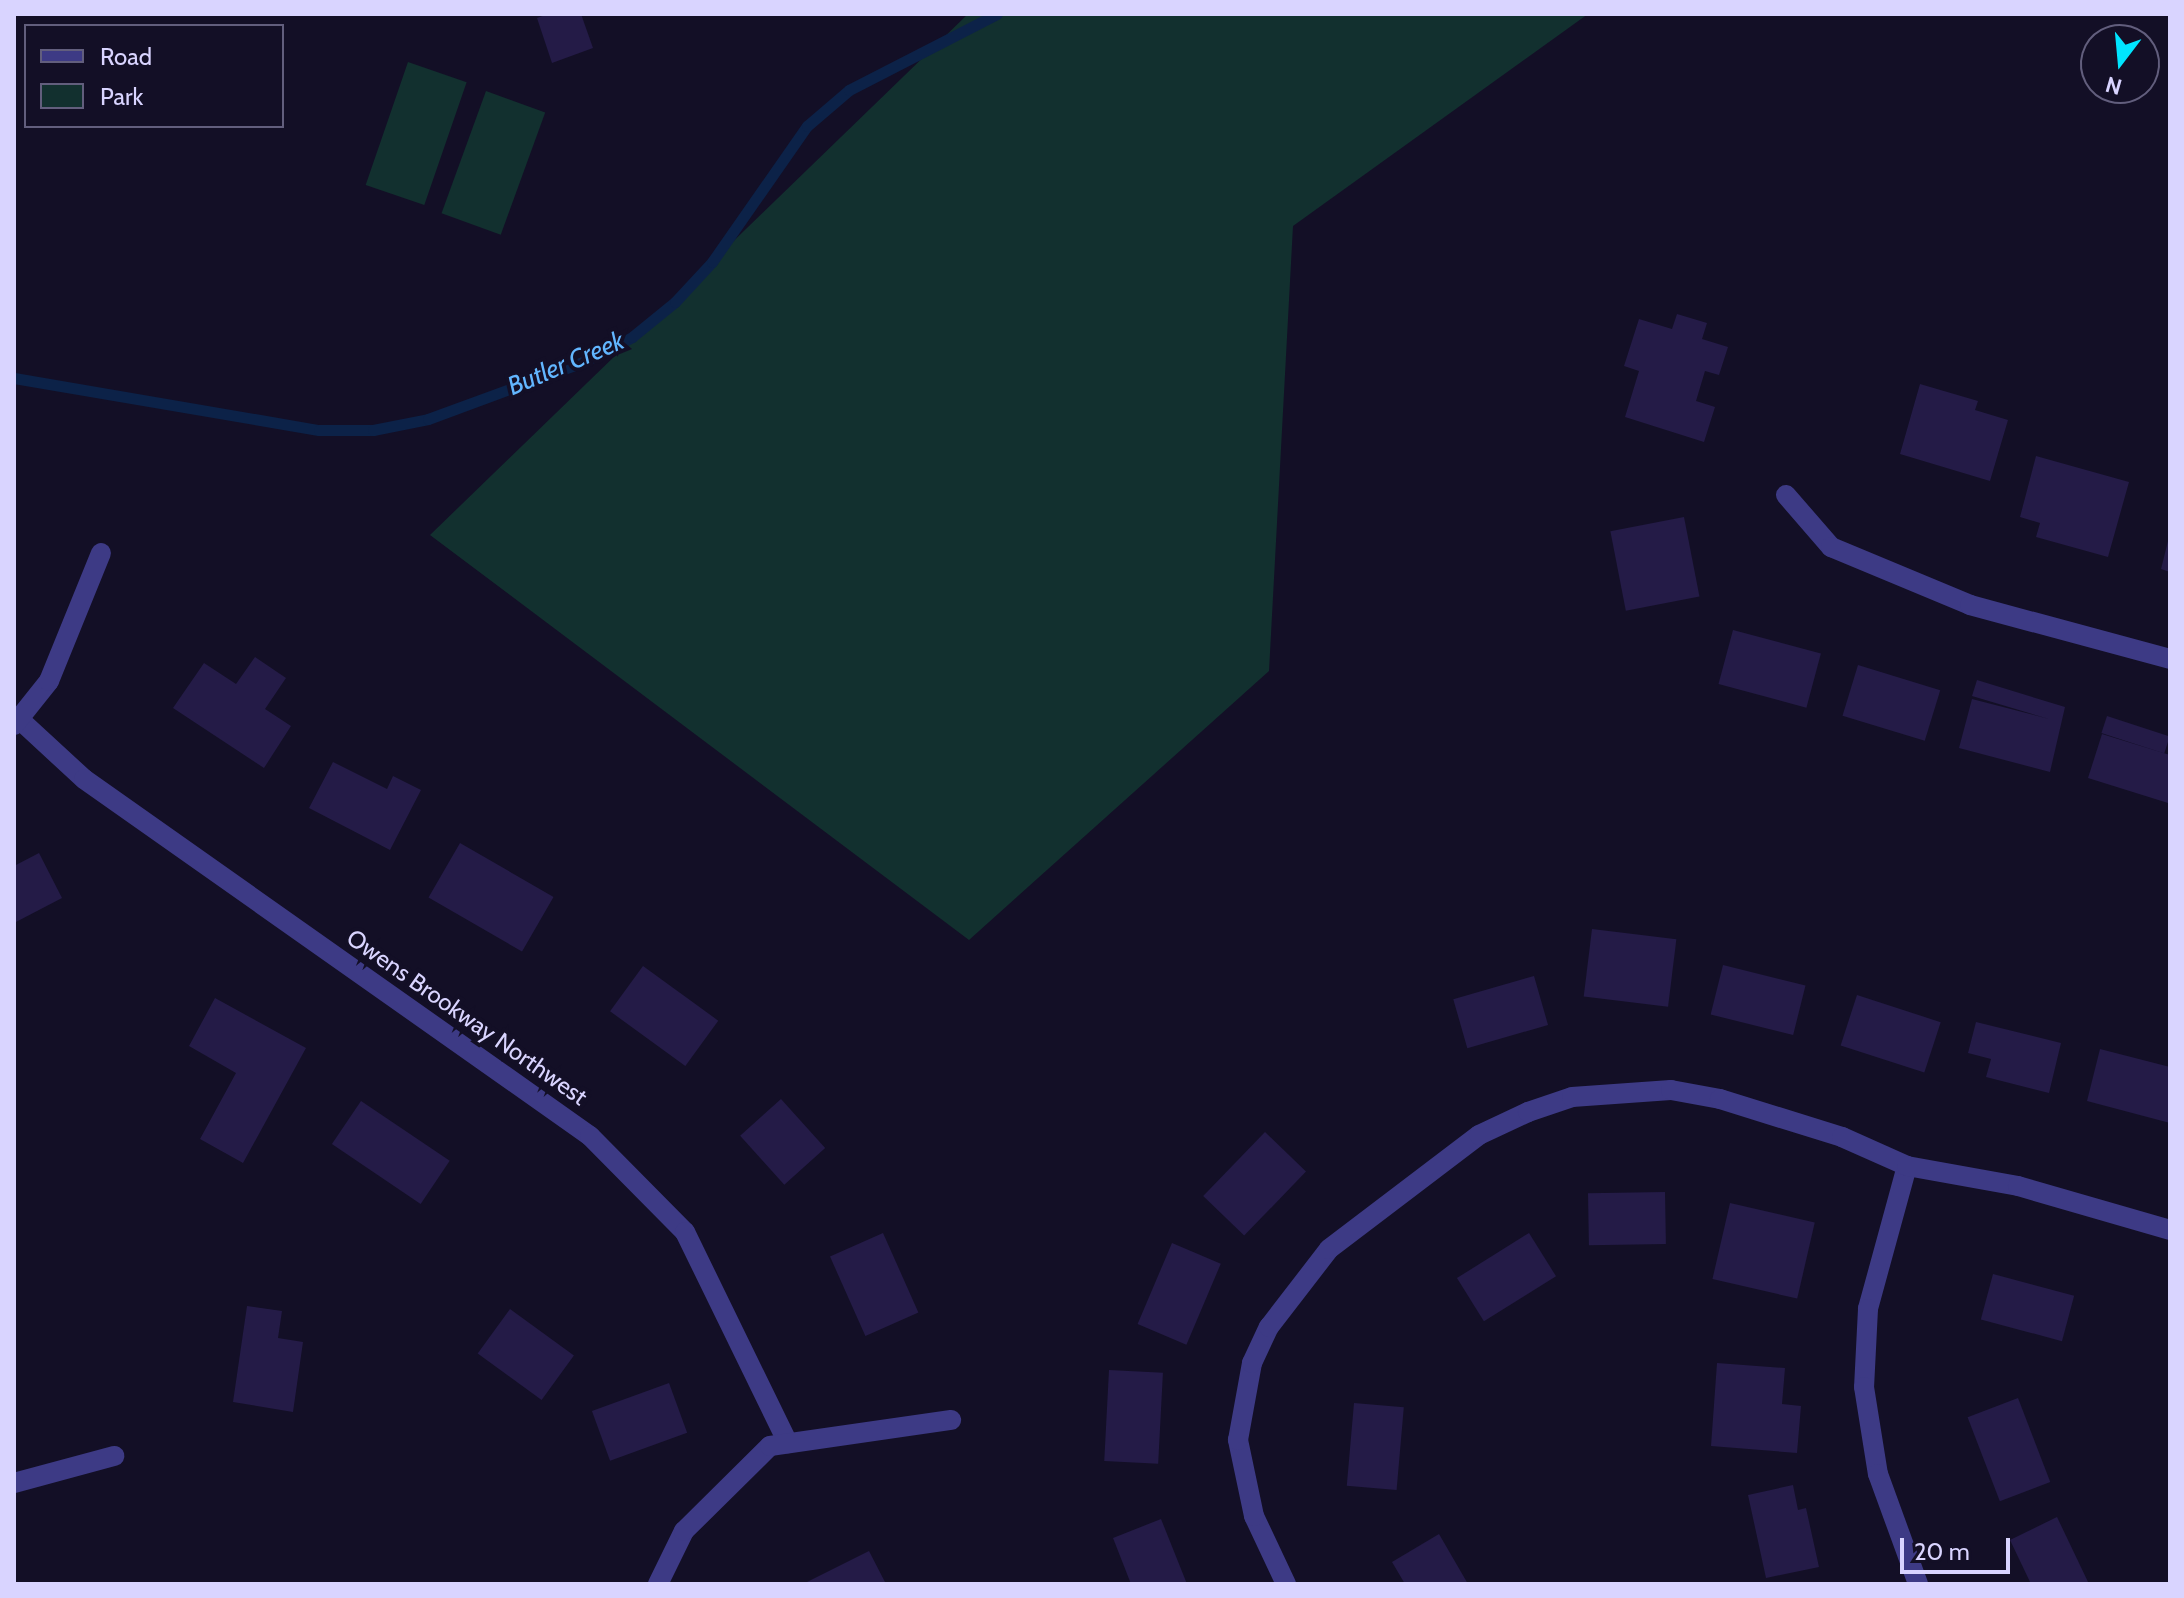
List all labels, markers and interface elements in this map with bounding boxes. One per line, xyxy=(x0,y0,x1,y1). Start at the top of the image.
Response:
legend xyxy=(24,24,284,128)
north arrow xyxy=(2080,24,2160,104)
text: Road xyxy=(100,42,152,71)
text: N xyxy=(2103,71,2125,101)
text: Park xyxy=(100,82,143,111)
water label: Butler Creek xyxy=(503,325,629,403)
street label: Owens Brookway Northwest xyxy=(341,923,593,1111)
scale bar xyxy=(1904,1522,2014,1572)
text: 20 m xyxy=(1914,1537,1970,1566)

